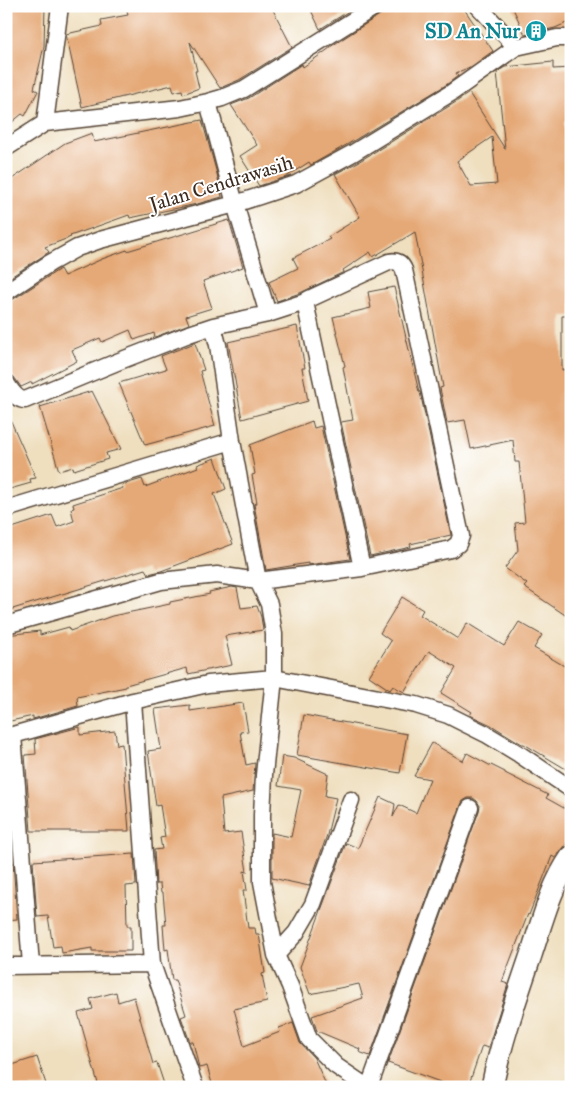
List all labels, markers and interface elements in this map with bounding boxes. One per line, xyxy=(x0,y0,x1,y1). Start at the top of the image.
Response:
place label: SD An Nur xyxy=(425,19,520,43)
building icon: SD An Nur xyxy=(524,19,548,43)
street label: Jalan Cendrawasih xyxy=(144,150,296,218)

